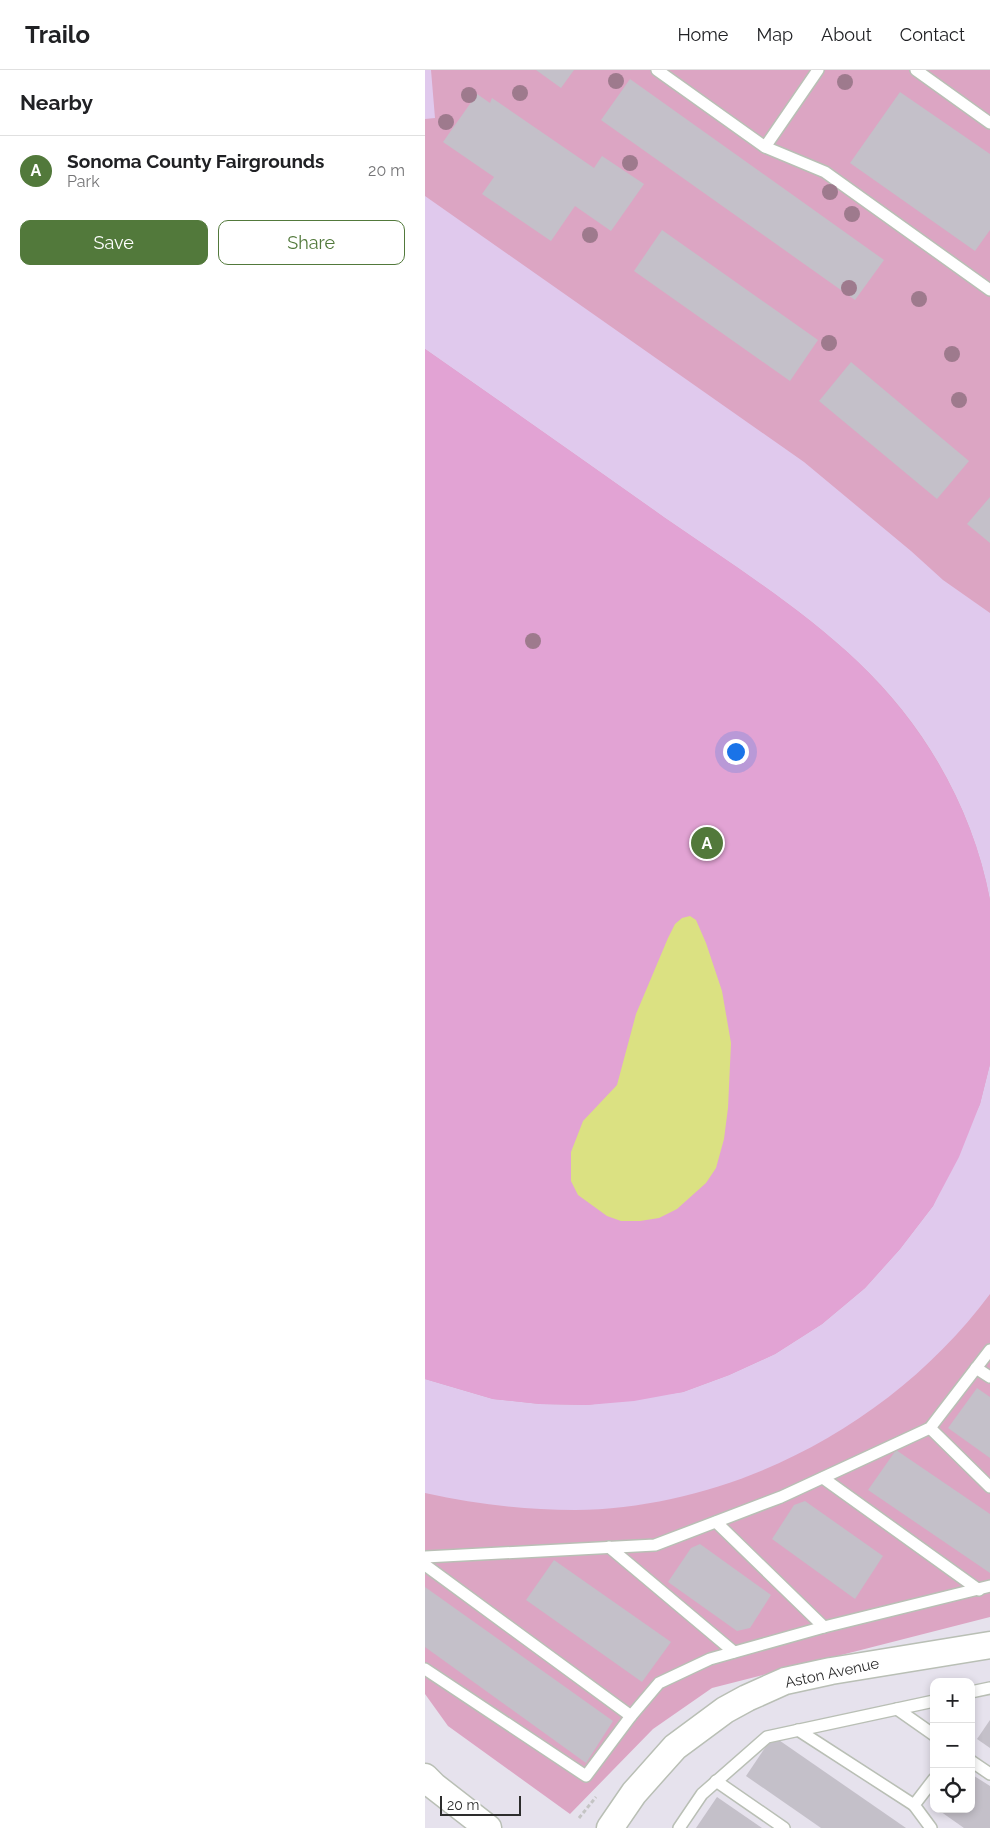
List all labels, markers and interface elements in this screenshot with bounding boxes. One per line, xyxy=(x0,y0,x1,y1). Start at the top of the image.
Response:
text: Trailo xyxy=(25,20,90,49)
text: Home xyxy=(677,24,728,45)
text: Map xyxy=(756,24,793,45)
text: About xyxy=(821,24,872,45)
text: Contact xyxy=(900,24,965,45)
text: Nearby xyxy=(20,90,93,115)
text: Sonoma County Fairgrounds xyxy=(67,150,325,172)
text: A xyxy=(31,161,41,180)
text: 20 m xyxy=(368,161,405,180)
text: Park xyxy=(67,172,100,191)
button: Save xyxy=(20,220,208,265)
button: Share xyxy=(218,220,405,265)
your location xyxy=(723,739,749,765)
pin: A xyxy=(691,824,723,862)
street label: Aston Avenue xyxy=(783,1654,881,1692)
map controls xyxy=(930,1678,975,1813)
button: + xyxy=(930,1678,975,1723)
button: − xyxy=(930,1723,975,1768)
button: locate xyxy=(930,1768,975,1813)
scale bar xyxy=(440,1793,521,1816)
text: 20 m xyxy=(447,1797,479,1813)

